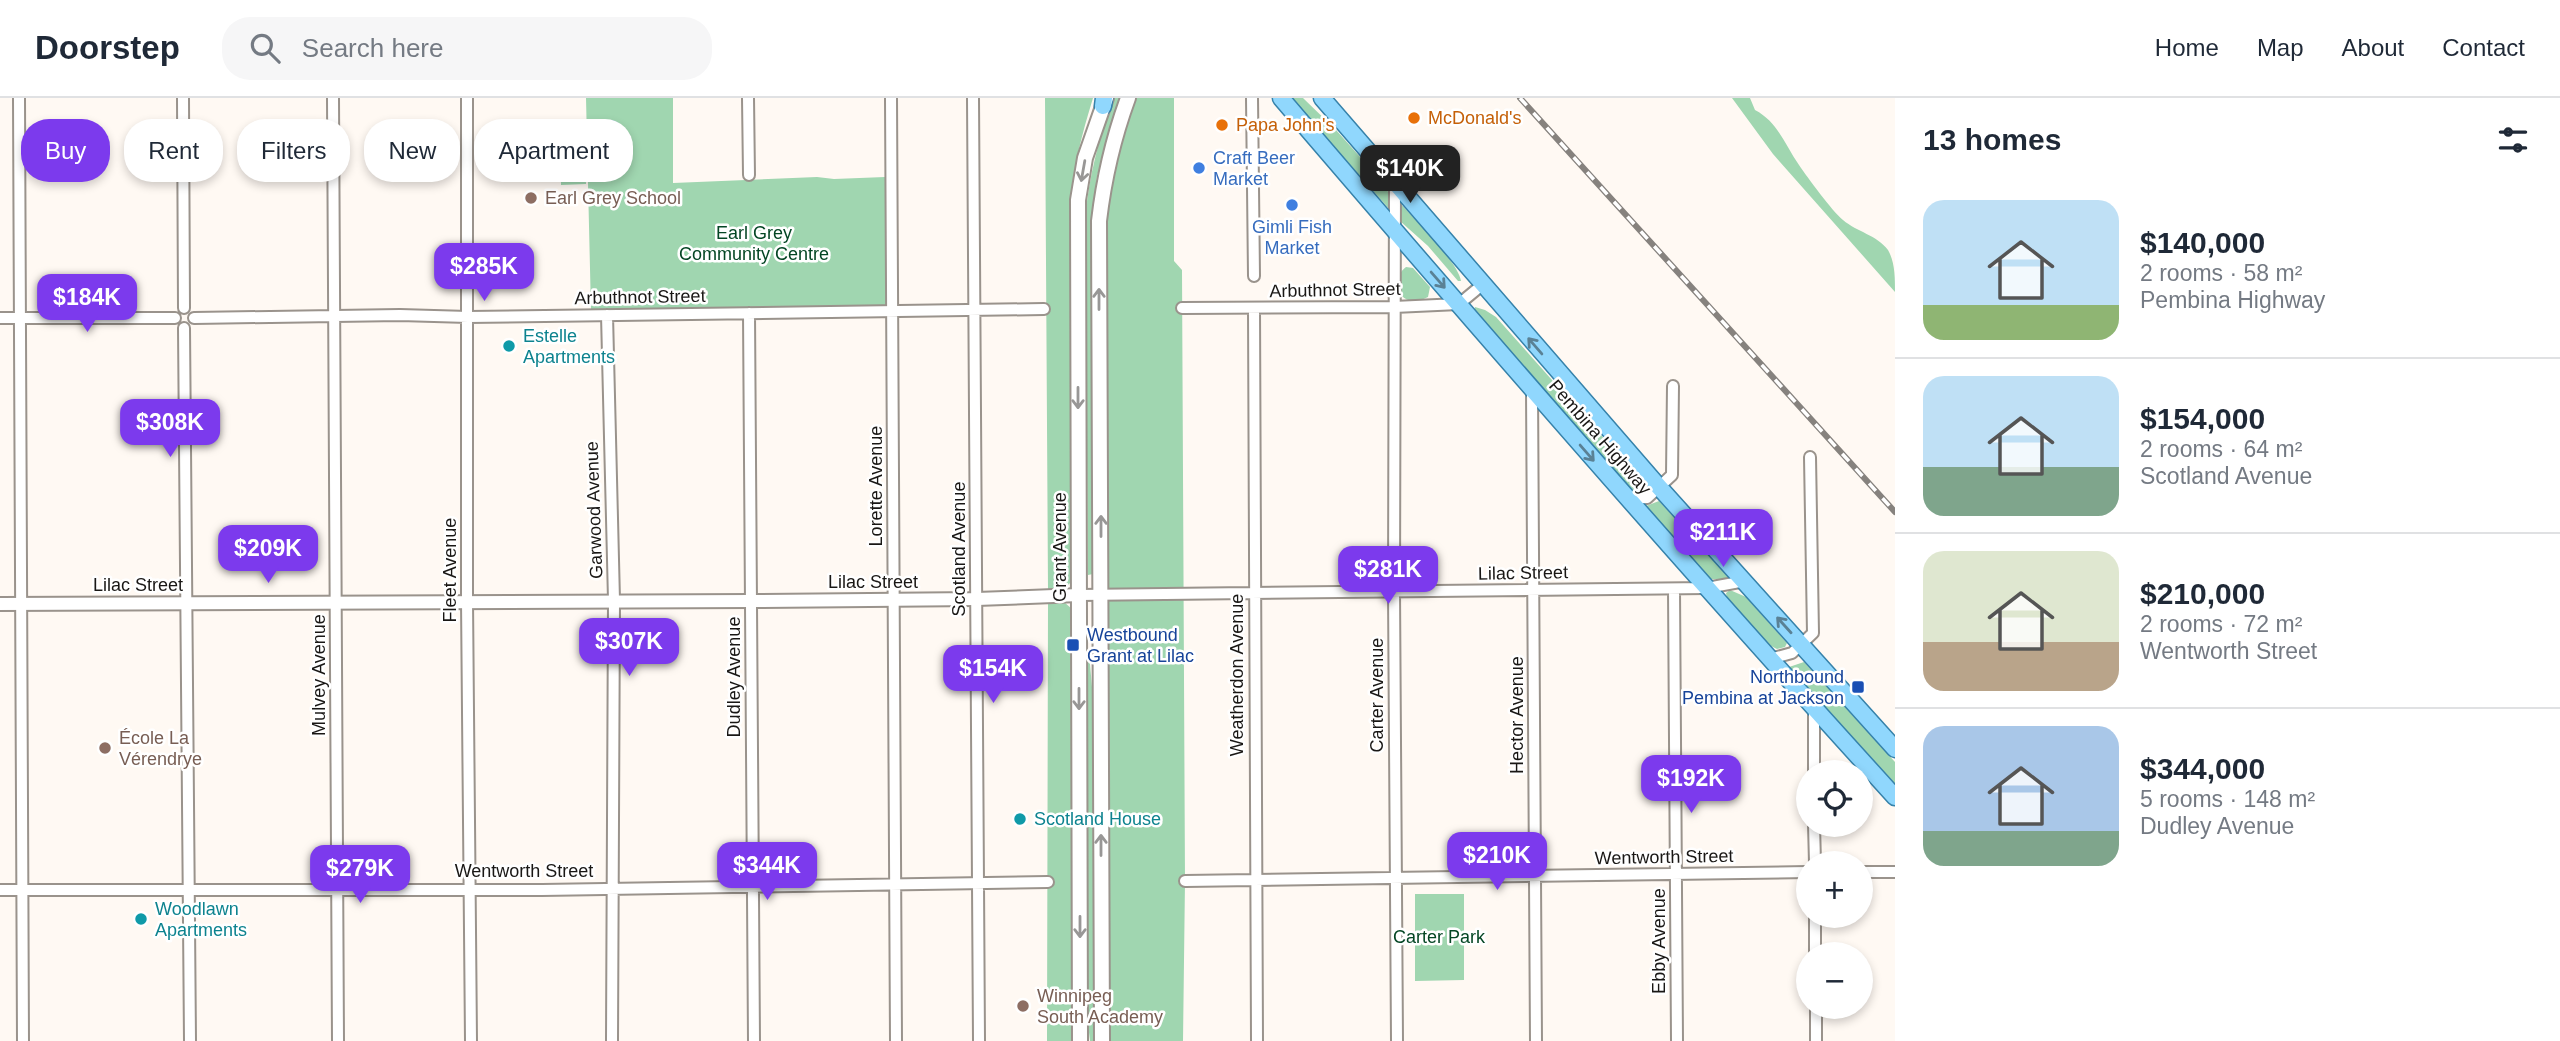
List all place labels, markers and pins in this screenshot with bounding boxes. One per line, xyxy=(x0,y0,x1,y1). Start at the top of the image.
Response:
place label: McDonald's xyxy=(1428,108,1521,128)
marker: McDonald's xyxy=(1406,110,1422,126)
place label: Papa John's xyxy=(1236,115,1335,135)
marker: Papa John's xyxy=(1214,117,1230,133)
pin: $140K xyxy=(1361,146,1459,205)
place label: Craft Beer Market xyxy=(1213,148,1295,189)
marker: Craft Beer Market xyxy=(1191,160,1207,176)
place label: Earl Grey School xyxy=(545,188,681,208)
marker: Earl Grey School xyxy=(523,190,539,206)
marker: Gimli Fish Market xyxy=(1284,197,1300,213)
place label: Gimli Fish Market xyxy=(1252,217,1332,258)
pin: $285K xyxy=(435,244,533,303)
pin: $184K xyxy=(38,274,136,334)
place label: Estelle Apartments xyxy=(523,326,615,367)
marker: Estelle Apartments xyxy=(501,338,517,354)
pin: $308K xyxy=(121,400,219,459)
pin: $211K xyxy=(1674,510,1772,569)
pin: $209K xyxy=(219,526,317,585)
pin: $281K xyxy=(1339,546,1437,606)
pin: $307K xyxy=(580,618,678,678)
place label: Westbound Grant at Lilac xyxy=(1087,625,1194,666)
marker: Westbound Grant at Lilac xyxy=(1065,637,1081,653)
pin: $154K xyxy=(944,646,1042,705)
place label: Northbound Pembina at Jackson xyxy=(1682,667,1844,708)
marker: Northbound Pembina at Jackson xyxy=(1850,679,1866,695)
place label: École La Vérendrye xyxy=(119,728,202,769)
marker: École La Vérendrye xyxy=(97,740,113,756)
pin: $192K xyxy=(1642,756,1740,815)
place label: Scotland House xyxy=(1034,809,1161,829)
marker: Scotland House xyxy=(1012,811,1028,827)
pin: $210K xyxy=(1448,832,1546,892)
pin: $344K xyxy=(718,842,816,902)
pin: $279K xyxy=(311,846,409,905)
place label: Woodlawn Apartments xyxy=(155,899,247,940)
marker: Woodlawn Apartments xyxy=(133,911,149,927)
place label: Winnipeg South Academy xyxy=(1037,986,1163,1027)
marker: Winnipeg South Academy xyxy=(1015,998,1031,1014)

